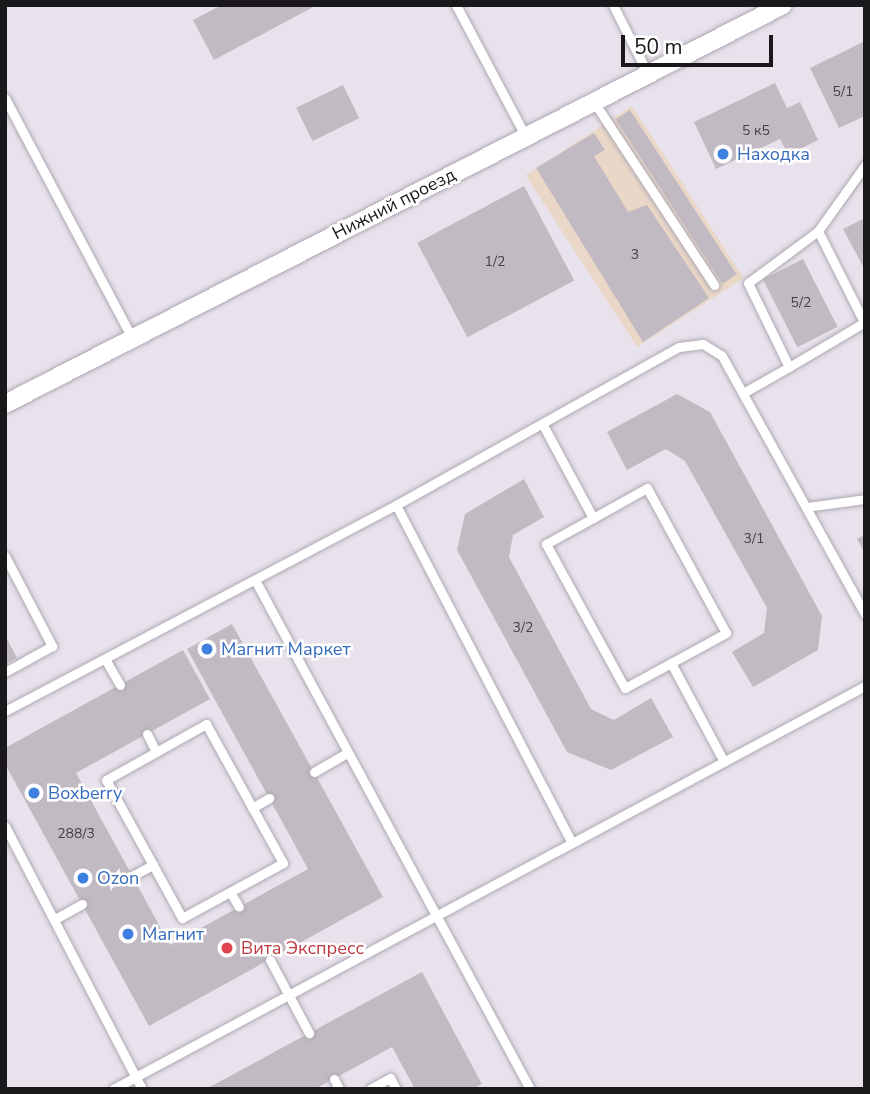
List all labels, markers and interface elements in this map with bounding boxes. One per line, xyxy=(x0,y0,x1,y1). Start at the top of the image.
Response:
scale bar xyxy=(625,21,777,65)
text: 50 m xyxy=(634,33,683,61)
house number: 5/1 xyxy=(833,84,853,100)
house number: 5 к5 xyxy=(742,123,770,139)
place label: Находка xyxy=(737,143,810,165)
marker: Находка xyxy=(715,146,731,162)
street label: Нижний проезд xyxy=(329,164,459,244)
house number: 3 xyxy=(631,247,639,263)
house number: 1/2 xyxy=(485,254,505,270)
house number: 5/2 xyxy=(791,295,811,311)
house number: 3/1 xyxy=(744,531,764,547)
house number: 3/2 xyxy=(513,620,533,636)
place label: Магнит Маркет xyxy=(221,638,351,660)
marker: Магнит Маркет xyxy=(199,641,215,657)
place label: Boxberry xyxy=(48,782,122,804)
marker: Boxberry xyxy=(26,785,42,801)
house number: 288/3 xyxy=(57,826,95,842)
place label: Ozon xyxy=(97,867,139,889)
marker: Ozon xyxy=(75,870,91,886)
place label: Магнит xyxy=(142,923,204,945)
marker: Магнит xyxy=(120,926,136,942)
place label: Вита Экспресс xyxy=(241,937,364,959)
marker: Вита Экспресс xyxy=(219,940,235,956)

